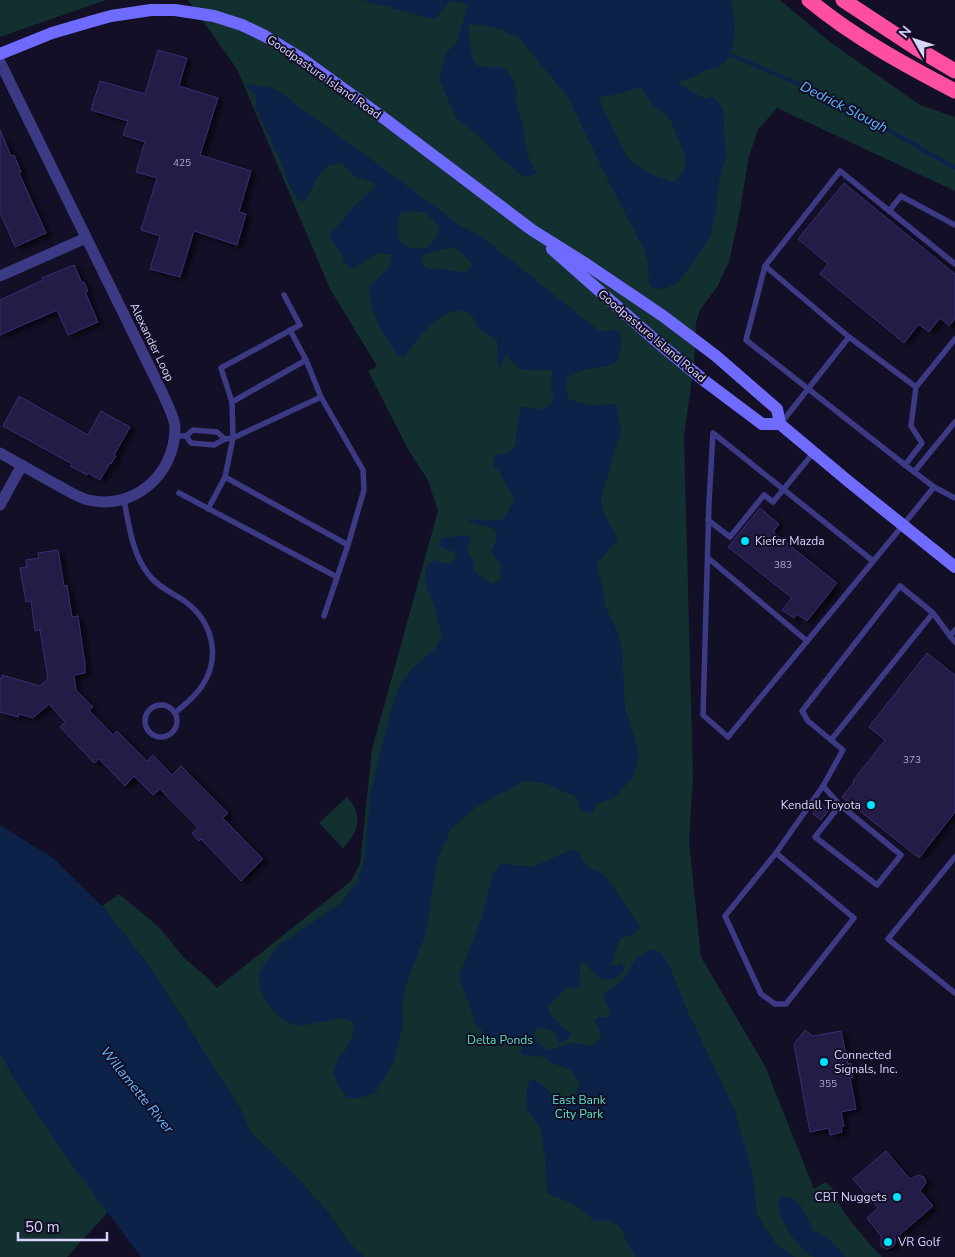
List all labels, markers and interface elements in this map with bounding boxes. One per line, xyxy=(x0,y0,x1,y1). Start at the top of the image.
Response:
north arrow xyxy=(890,15,940,65)
text: N xyxy=(895,22,916,42)
street label: Goodpasture Island Road xyxy=(264,31,384,123)
water label: Dedrick Slough xyxy=(797,77,891,137)
house number: 425 xyxy=(173,156,191,170)
street label: Goodpasture Island Road xyxy=(595,286,709,386)
street label: Alexander Loop xyxy=(126,300,178,384)
place label: Kiefer Mazda xyxy=(755,533,825,549)
marker: Kiefer Mazda xyxy=(739,535,751,547)
house number: 383 xyxy=(774,558,792,572)
house number: 373 xyxy=(903,753,921,767)
place label: Kendall Toyota xyxy=(781,797,861,813)
marker: Kendall Toyota xyxy=(865,799,877,811)
park label: Delta Ponds xyxy=(467,1032,533,1048)
water label: Willamette River xyxy=(96,1043,179,1138)
place label: Connected Signals, Inc. xyxy=(834,1047,898,1077)
marker: Connected Signals, Inc. xyxy=(818,1056,830,1068)
house number: 355 xyxy=(819,1077,837,1091)
park label: East Bank City Park xyxy=(552,1092,607,1122)
place label: CBT Nuggets xyxy=(815,1189,887,1205)
marker: CBT Nuggets xyxy=(891,1191,903,1203)
scale bar xyxy=(18,1210,106,1242)
text: 50 m xyxy=(25,1217,60,1237)
place label: VR Golf xyxy=(897,1234,941,1250)
marker: VR Golf xyxy=(882,1236,894,1248)

